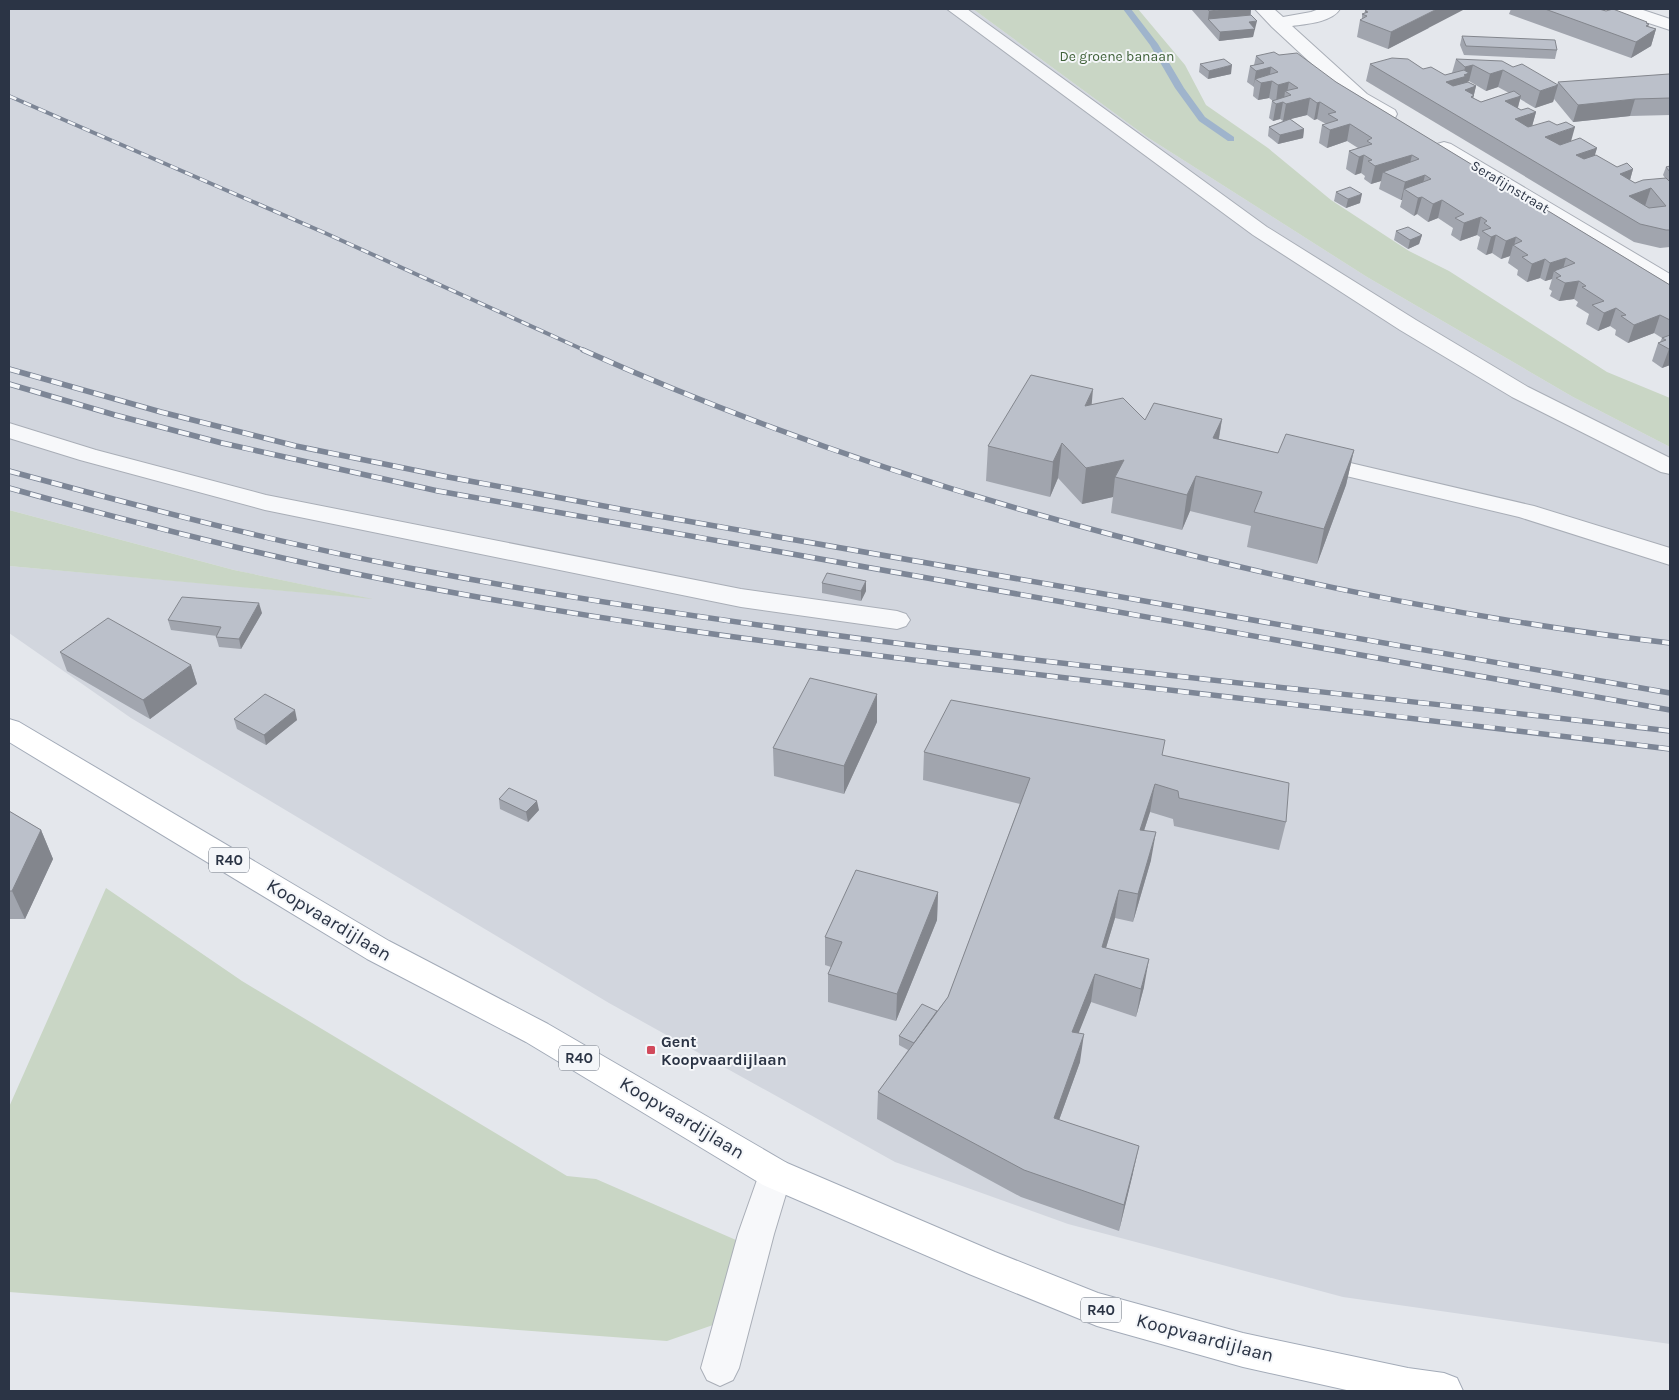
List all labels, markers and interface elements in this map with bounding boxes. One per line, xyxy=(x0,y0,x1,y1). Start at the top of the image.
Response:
park label: De groene banaan xyxy=(1060,48,1174,65)
street label: Serafijnstraat xyxy=(1468,157,1552,217)
road number: R40 xyxy=(209,848,249,872)
street label: Koopvaardijlaan xyxy=(263,874,395,966)
place label: Gent Koopvaardijlaan xyxy=(661,1032,787,1069)
marker: Gent Koopvaardijlaan xyxy=(645,1044,657,1056)
road number: R40 xyxy=(559,1046,599,1070)
street label: Koopvaardijlaan xyxy=(616,1072,748,1164)
road number: R40 xyxy=(1081,1298,1121,1322)
street label: Koopvaardijlaan xyxy=(1134,1309,1276,1367)

